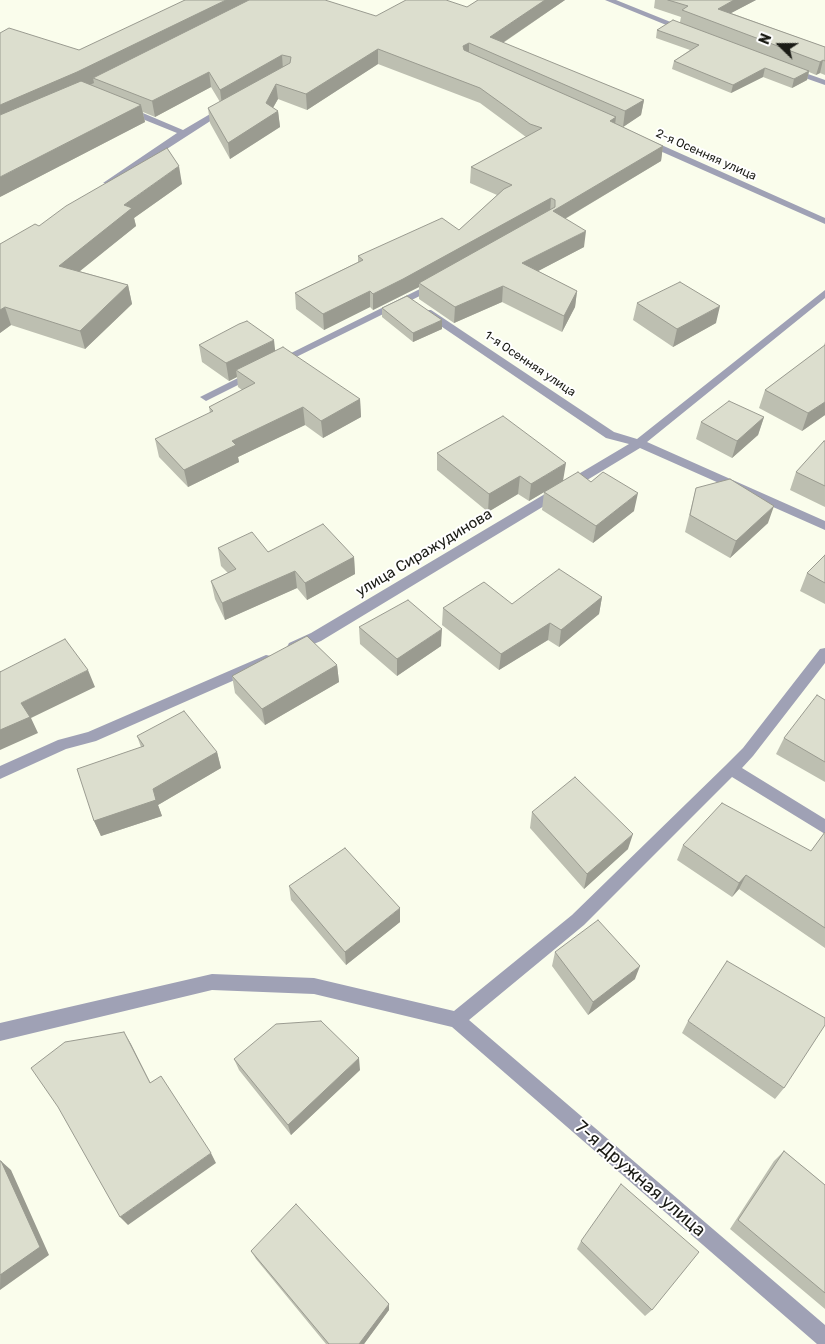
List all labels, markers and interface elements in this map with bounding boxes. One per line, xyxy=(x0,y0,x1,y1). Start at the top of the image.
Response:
north arrow xyxy=(755,20,805,70)
text: N xyxy=(756,31,775,47)
street label: 2-я Осенняя улица xyxy=(653,126,759,184)
street label: 1-я Осенняя улица xyxy=(482,328,578,400)
street label: улица Сиражудинова xyxy=(353,505,495,601)
street label: 7-я Дружная улица xyxy=(570,1116,710,1242)

